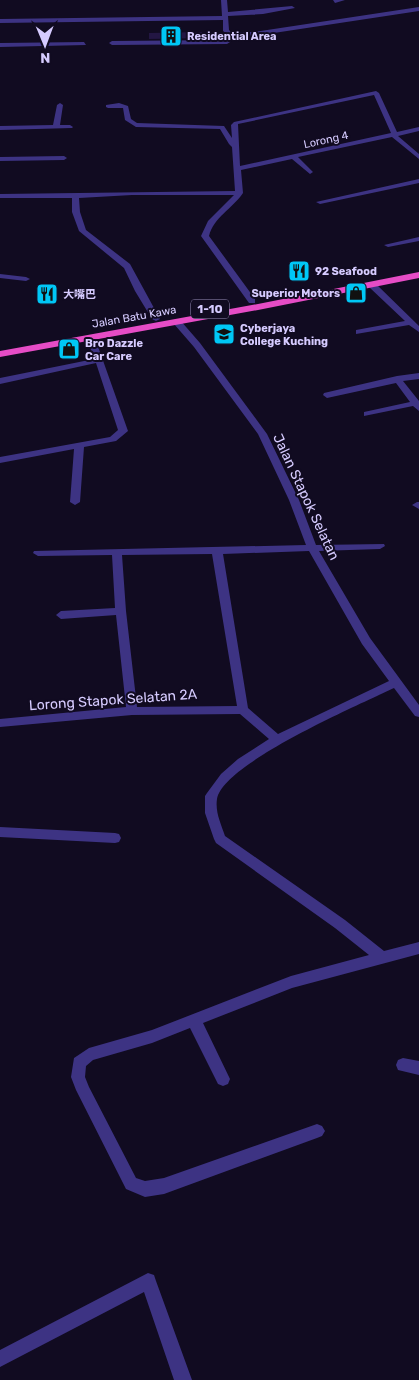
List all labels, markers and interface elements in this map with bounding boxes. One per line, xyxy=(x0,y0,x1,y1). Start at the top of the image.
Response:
north arrow xyxy=(20,20,70,70)
building icon: Residential Area xyxy=(159,24,183,48)
place label: Residential Area xyxy=(187,30,277,43)
text: N xyxy=(40,49,50,66)
street label: Lorong 4 xyxy=(302,129,350,151)
restaurant icon: 92 Seafood xyxy=(287,259,311,283)
place label: 92 Seafood xyxy=(315,265,377,278)
shop icon: Superior Motors xyxy=(344,281,368,305)
restaurant icon: 大嘴巴 xyxy=(35,282,59,306)
place label: Superior Motors xyxy=(251,287,340,300)
place label: 大嘴巴 xyxy=(63,288,96,301)
road number: 1-10 xyxy=(191,300,229,318)
street label: Jalan Batu Kawa xyxy=(91,303,177,331)
school or university icon: Cyberjaya College Kuching xyxy=(212,322,236,346)
place label: Cyberjaya College Kuching xyxy=(240,322,328,348)
shop icon: Bro Dazzle Car Care xyxy=(57,337,81,361)
place label: Bro Dazzle Car Care xyxy=(85,337,143,363)
street label: Jalan Stapok Selatan xyxy=(269,431,343,563)
street label: Lorong Stapok Selatan 2A xyxy=(28,686,198,714)

